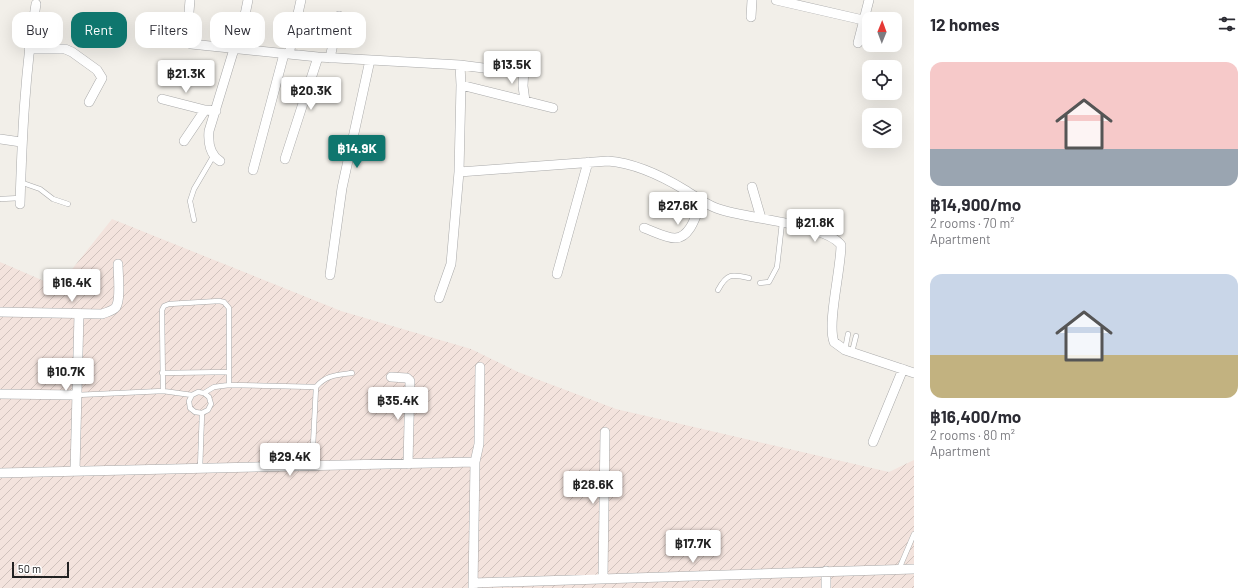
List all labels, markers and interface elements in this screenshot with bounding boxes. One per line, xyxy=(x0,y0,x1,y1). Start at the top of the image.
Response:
chip: Buy xyxy=(12,12,63,48)
chip: Rent xyxy=(71,12,127,48)
chip: Filters xyxy=(135,12,202,48)
chip: New xyxy=(210,12,265,48)
chip: Apartment xyxy=(273,12,366,48)
north arrow xyxy=(862,12,902,52)
map controls xyxy=(862,12,902,148)
icon: filters xyxy=(1216,13,1238,35)
text: 12 homes xyxy=(930,14,1000,34)
pin: ฿13.5K xyxy=(479,51,545,85)
text: ฿13.5K xyxy=(493,56,531,72)
pin: ฿21.3K xyxy=(153,60,219,94)
button: locate xyxy=(862,60,902,100)
text: ฿21.3K xyxy=(167,65,205,81)
pin: ฿20.3K xyxy=(278,77,344,111)
text: ฿20.3K xyxy=(290,82,332,98)
icon: home xyxy=(1048,88,1120,160)
button: layers xyxy=(862,108,902,148)
pin: ฿14.9K xyxy=(324,135,390,169)
text: ฿14.9K xyxy=(337,140,377,156)
pin: ฿27.6K xyxy=(645,192,711,226)
text: ฿14,900/mo xyxy=(930,194,1021,214)
text: ฿27.6K xyxy=(658,197,698,213)
pin: ฿21.8K xyxy=(782,209,848,243)
text: ฿21.8K xyxy=(796,214,834,230)
text: 2 rooms · 70 m² xyxy=(930,215,1014,231)
text: Apartment xyxy=(930,231,991,247)
pin: ฿16.4K xyxy=(39,269,105,303)
text: ฿16.4K xyxy=(52,274,92,290)
icon: home xyxy=(1048,300,1120,372)
pin: ฿10.7K xyxy=(33,358,99,392)
text: ฿10.7K xyxy=(47,363,85,379)
pin: ฿35.4K xyxy=(365,387,431,421)
text: ฿35.4K xyxy=(377,392,419,408)
text: ฿16,400/mo xyxy=(930,406,1021,426)
text: 2 rooms · 80 m² xyxy=(930,427,1015,443)
pin: ฿29.4K xyxy=(257,443,323,477)
text: Apartment xyxy=(930,443,991,459)
text: ฿29.4K xyxy=(269,448,311,464)
pin: ฿28.6K xyxy=(560,471,626,505)
text: ฿28.6K xyxy=(572,476,614,492)
pin: ฿17.7K xyxy=(660,530,726,564)
text: ฿17.7K xyxy=(675,535,711,551)
scale bar xyxy=(12,560,69,579)
text: 50 m xyxy=(18,562,41,575)

